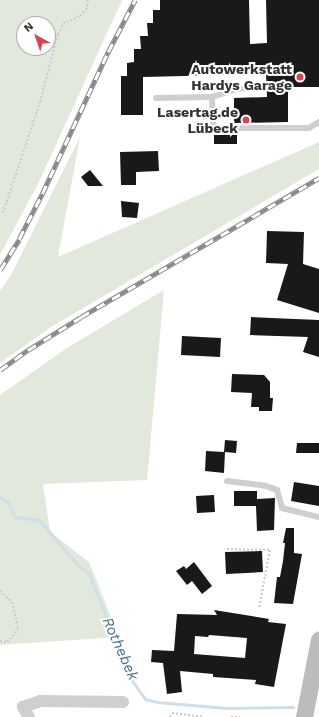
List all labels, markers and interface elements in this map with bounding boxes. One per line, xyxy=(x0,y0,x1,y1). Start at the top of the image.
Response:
north arrow xyxy=(16,16,56,56)
text: N xyxy=(21,20,36,35)
place label: Autowerkstatt Hardys Garage xyxy=(191,61,292,94)
marker: Autowerkstatt Hardys Garage xyxy=(295,72,305,82)
place label: Lasertag.de Lübeck xyxy=(157,104,238,136)
marker: Lasertag.de Lübeck xyxy=(241,115,251,125)
water label: Rothebek xyxy=(98,615,142,683)

